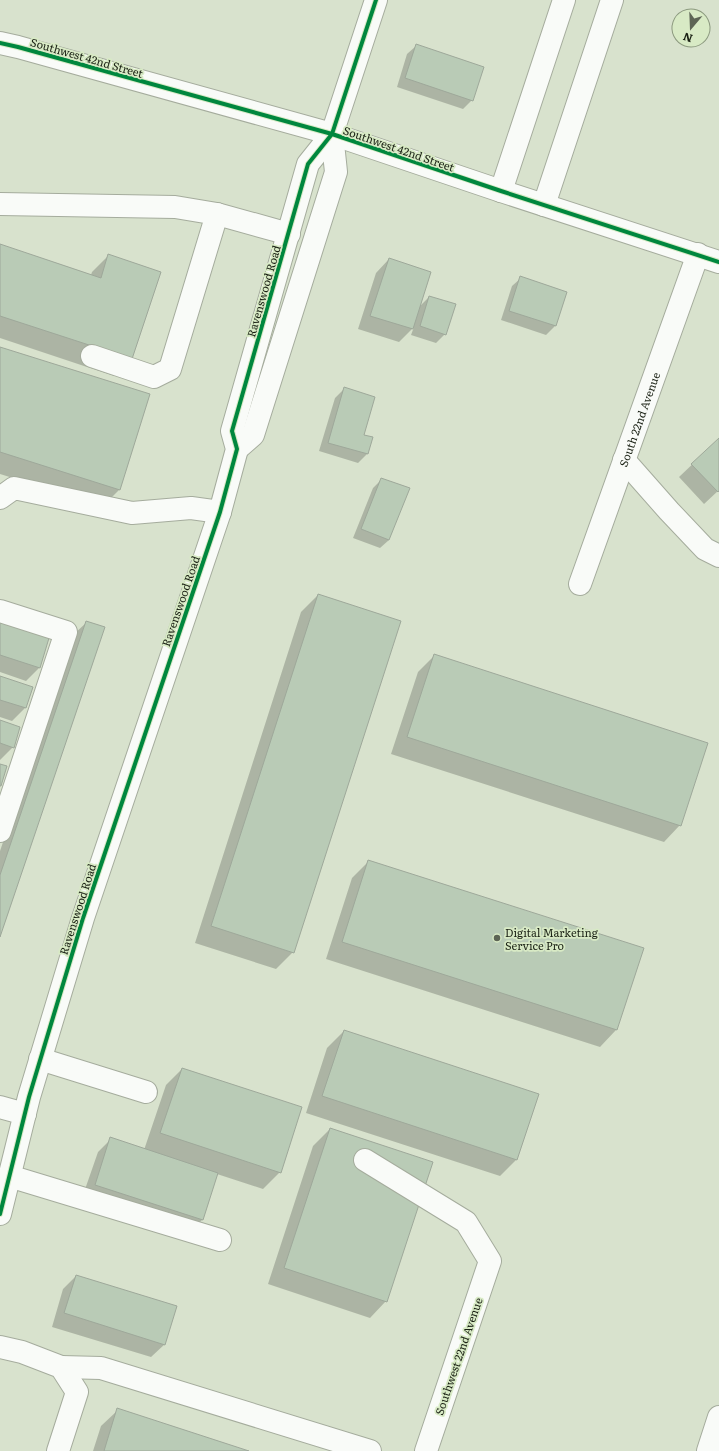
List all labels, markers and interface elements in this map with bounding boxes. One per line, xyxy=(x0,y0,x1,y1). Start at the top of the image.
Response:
north arrow xyxy=(671,8,711,48)
text: N xyxy=(680,29,694,47)
street label: Southwest 42nd Street xyxy=(29,33,146,81)
street label: Southwest 42nd Street xyxy=(341,121,457,175)
street label: Ravenswood Road xyxy=(242,243,284,339)
street label: South 22nd Avenue xyxy=(615,369,663,469)
street label: Ravenswood Road xyxy=(157,553,203,649)
street label: Ravenswood Road xyxy=(55,861,99,957)
place label: Digital Marketing Service Pro xyxy=(505,924,599,953)
marker: Digital Marketing Service Pro xyxy=(492,933,502,943)
street label: Southwest 22nd Avenue xyxy=(430,1295,486,1417)

